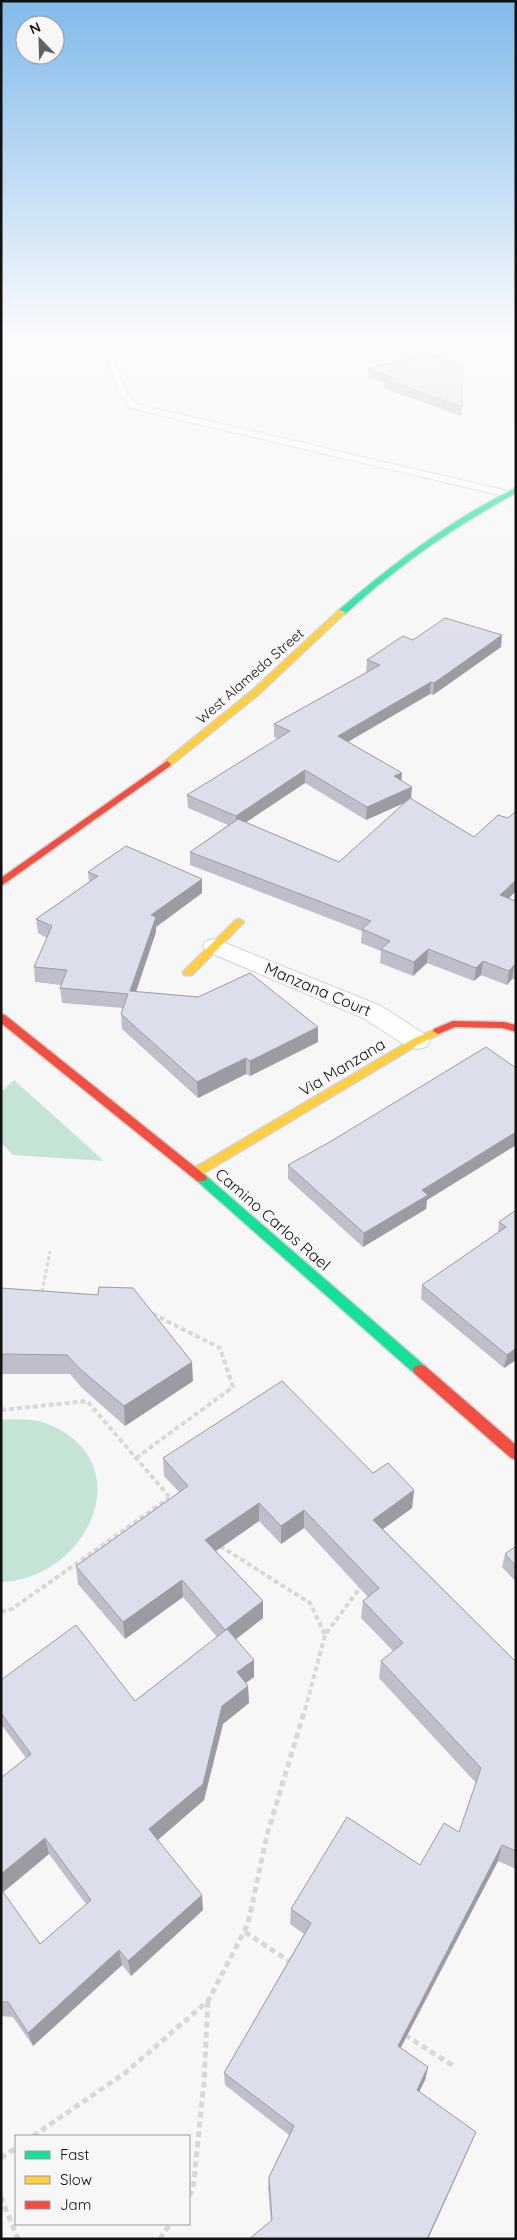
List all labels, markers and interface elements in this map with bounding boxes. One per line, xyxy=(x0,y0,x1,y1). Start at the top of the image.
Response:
north arrow xyxy=(15,15,65,65)
text: N xyxy=(27,18,43,38)
street label: West Alameda Street xyxy=(192,624,308,728)
street label: Manzana Court xyxy=(262,958,374,1020)
street label: Via Manzana xyxy=(295,1034,389,1100)
street label: Camino Carlos Rael xyxy=(211,1164,335,1274)
legend xyxy=(15,2135,190,2225)
text: Fast xyxy=(60,2145,89,2164)
text: Slow xyxy=(60,2170,92,2189)
text: Jam xyxy=(60,2195,91,2214)

